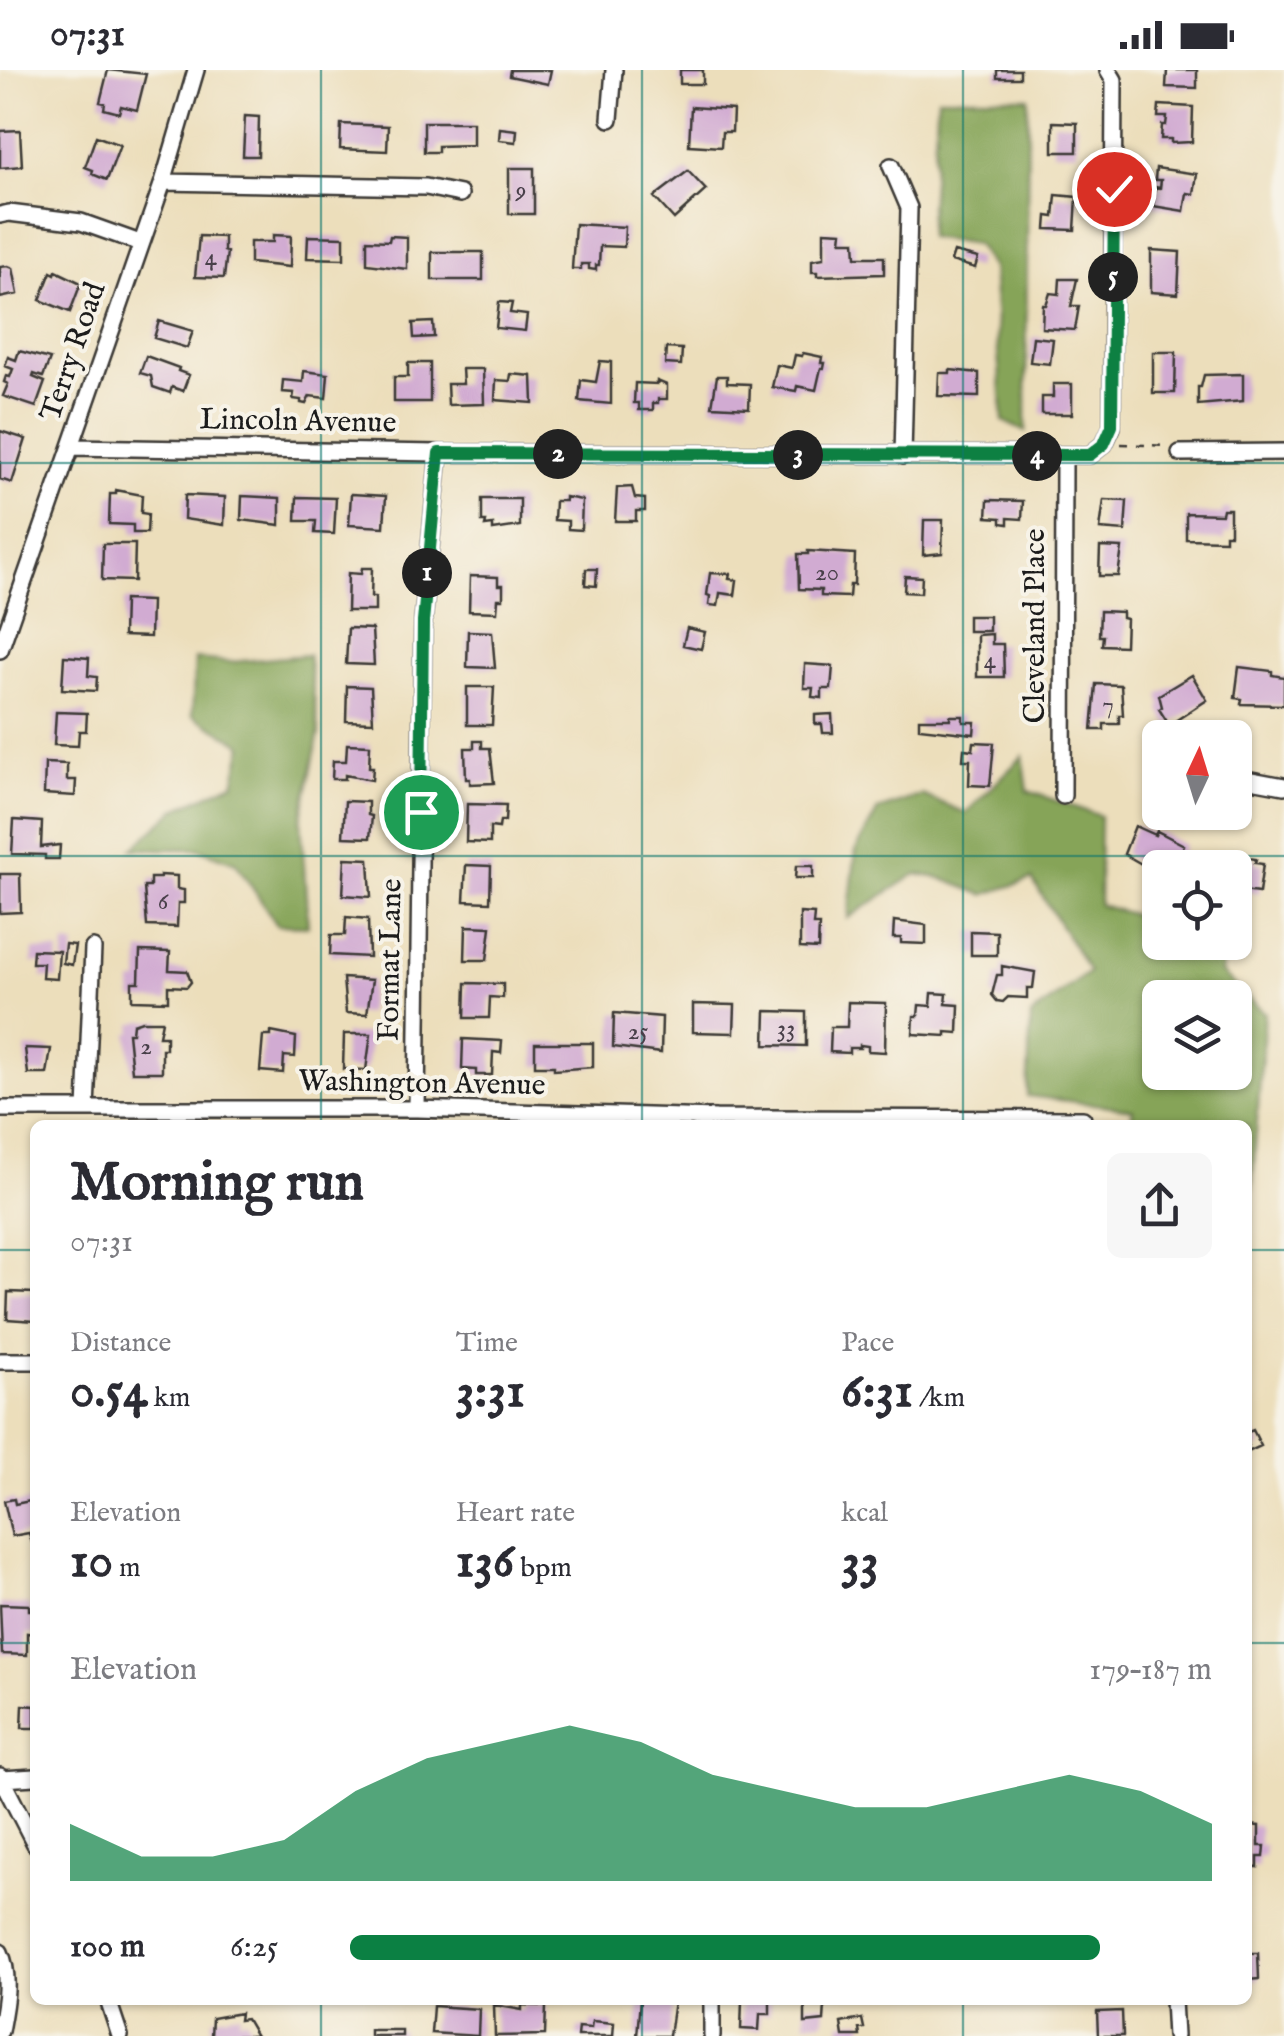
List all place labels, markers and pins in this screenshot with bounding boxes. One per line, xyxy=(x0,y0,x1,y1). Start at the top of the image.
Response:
pin xyxy=(1072,147,1157,232)
pin: 5 xyxy=(1088,252,1138,302)
pin: 2 xyxy=(533,429,583,479)
pin: 3 xyxy=(773,430,823,480)
pin: 4 xyxy=(1012,431,1062,481)
pin: 1 xyxy=(402,548,452,598)
pin xyxy=(379,770,464,855)

